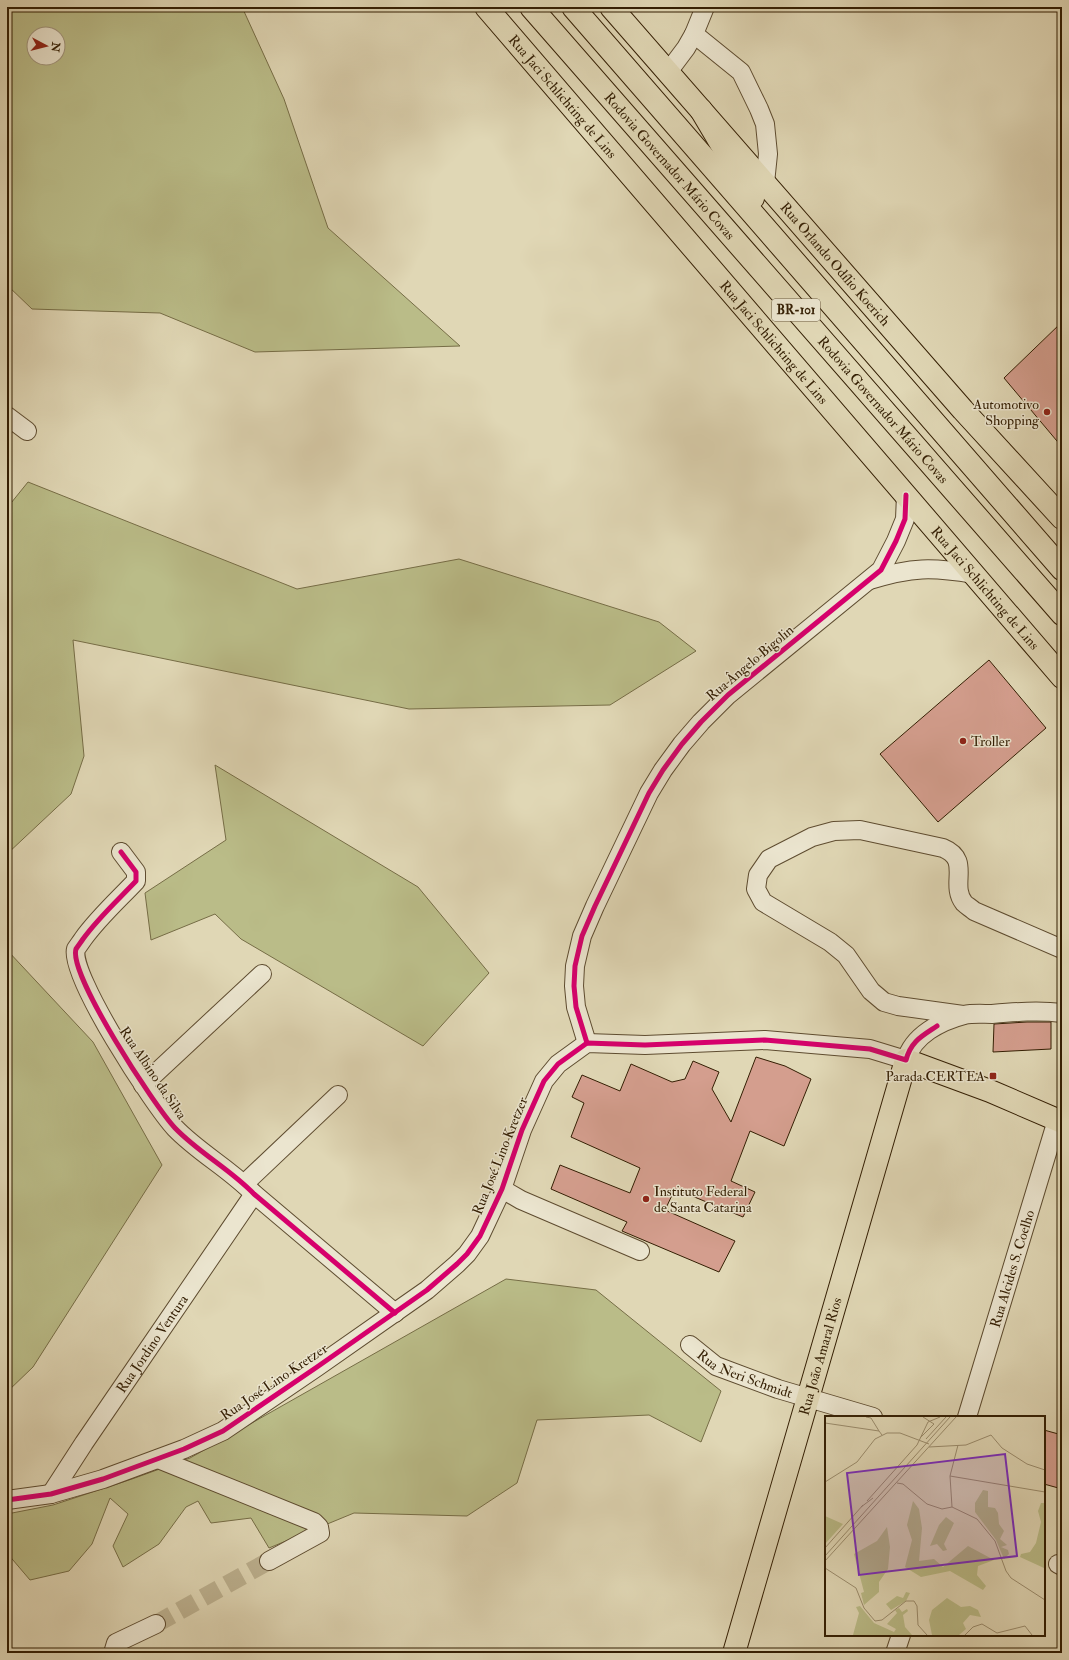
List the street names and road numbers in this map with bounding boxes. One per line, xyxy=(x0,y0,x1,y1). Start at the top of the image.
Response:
street label: Rua Jaci Schlichting de Lins xyxy=(505,31,621,162)
street label: Rodovia Governador Mário Covas xyxy=(601,89,739,243)
street label: Rua Orlando Odílio Koerich xyxy=(777,199,894,330)
street label: Rua Jaci Schlichting de Lins xyxy=(716,277,832,407)
road number: BR-101 xyxy=(772,299,820,321)
street label: Rodovia Governador Mário Covas xyxy=(814,333,952,487)
street label: Rua Jaci Schlichting de Lins xyxy=(928,523,1043,653)
street label: Rua Ângelo Bigolin xyxy=(703,622,797,704)
street label: Rua Albino da Silva xyxy=(116,1023,190,1123)
street label: Rua José Lino Kretzer xyxy=(469,1094,532,1217)
street label: Rua Alcides S. Coelho xyxy=(986,1208,1038,1330)
street label: Rua Jordino Ventura xyxy=(112,1291,191,1396)
street label: Rua João Amaral Rios xyxy=(795,1295,845,1417)
street label: Rua José Lino Kretzer xyxy=(217,1339,331,1424)
street label: Rua Neri Schmidt xyxy=(694,1346,795,1401)

